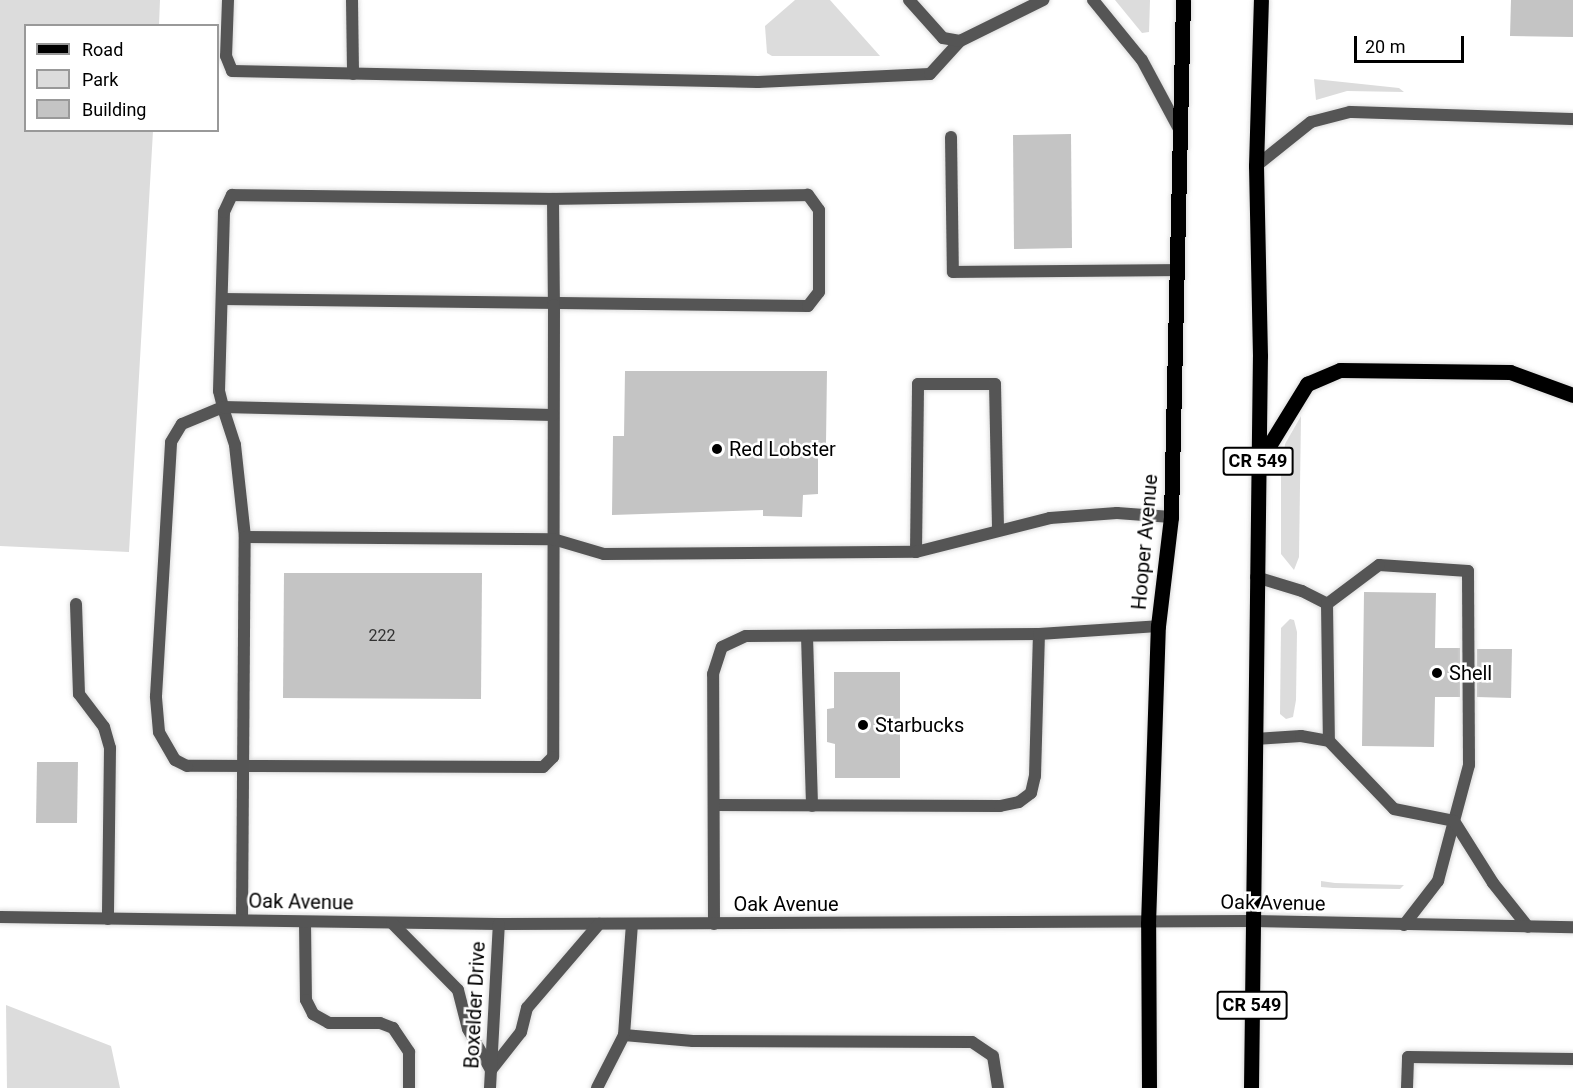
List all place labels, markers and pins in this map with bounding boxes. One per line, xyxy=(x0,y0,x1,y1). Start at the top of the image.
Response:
place label: Red Lobster xyxy=(729,437,836,461)
marker: Red Lobster xyxy=(710,442,724,456)
place label: Shell xyxy=(1449,661,1492,685)
marker: Shell xyxy=(1430,666,1444,680)
place label: Starbucks xyxy=(875,713,964,737)
marker: Starbucks xyxy=(856,718,870,732)

